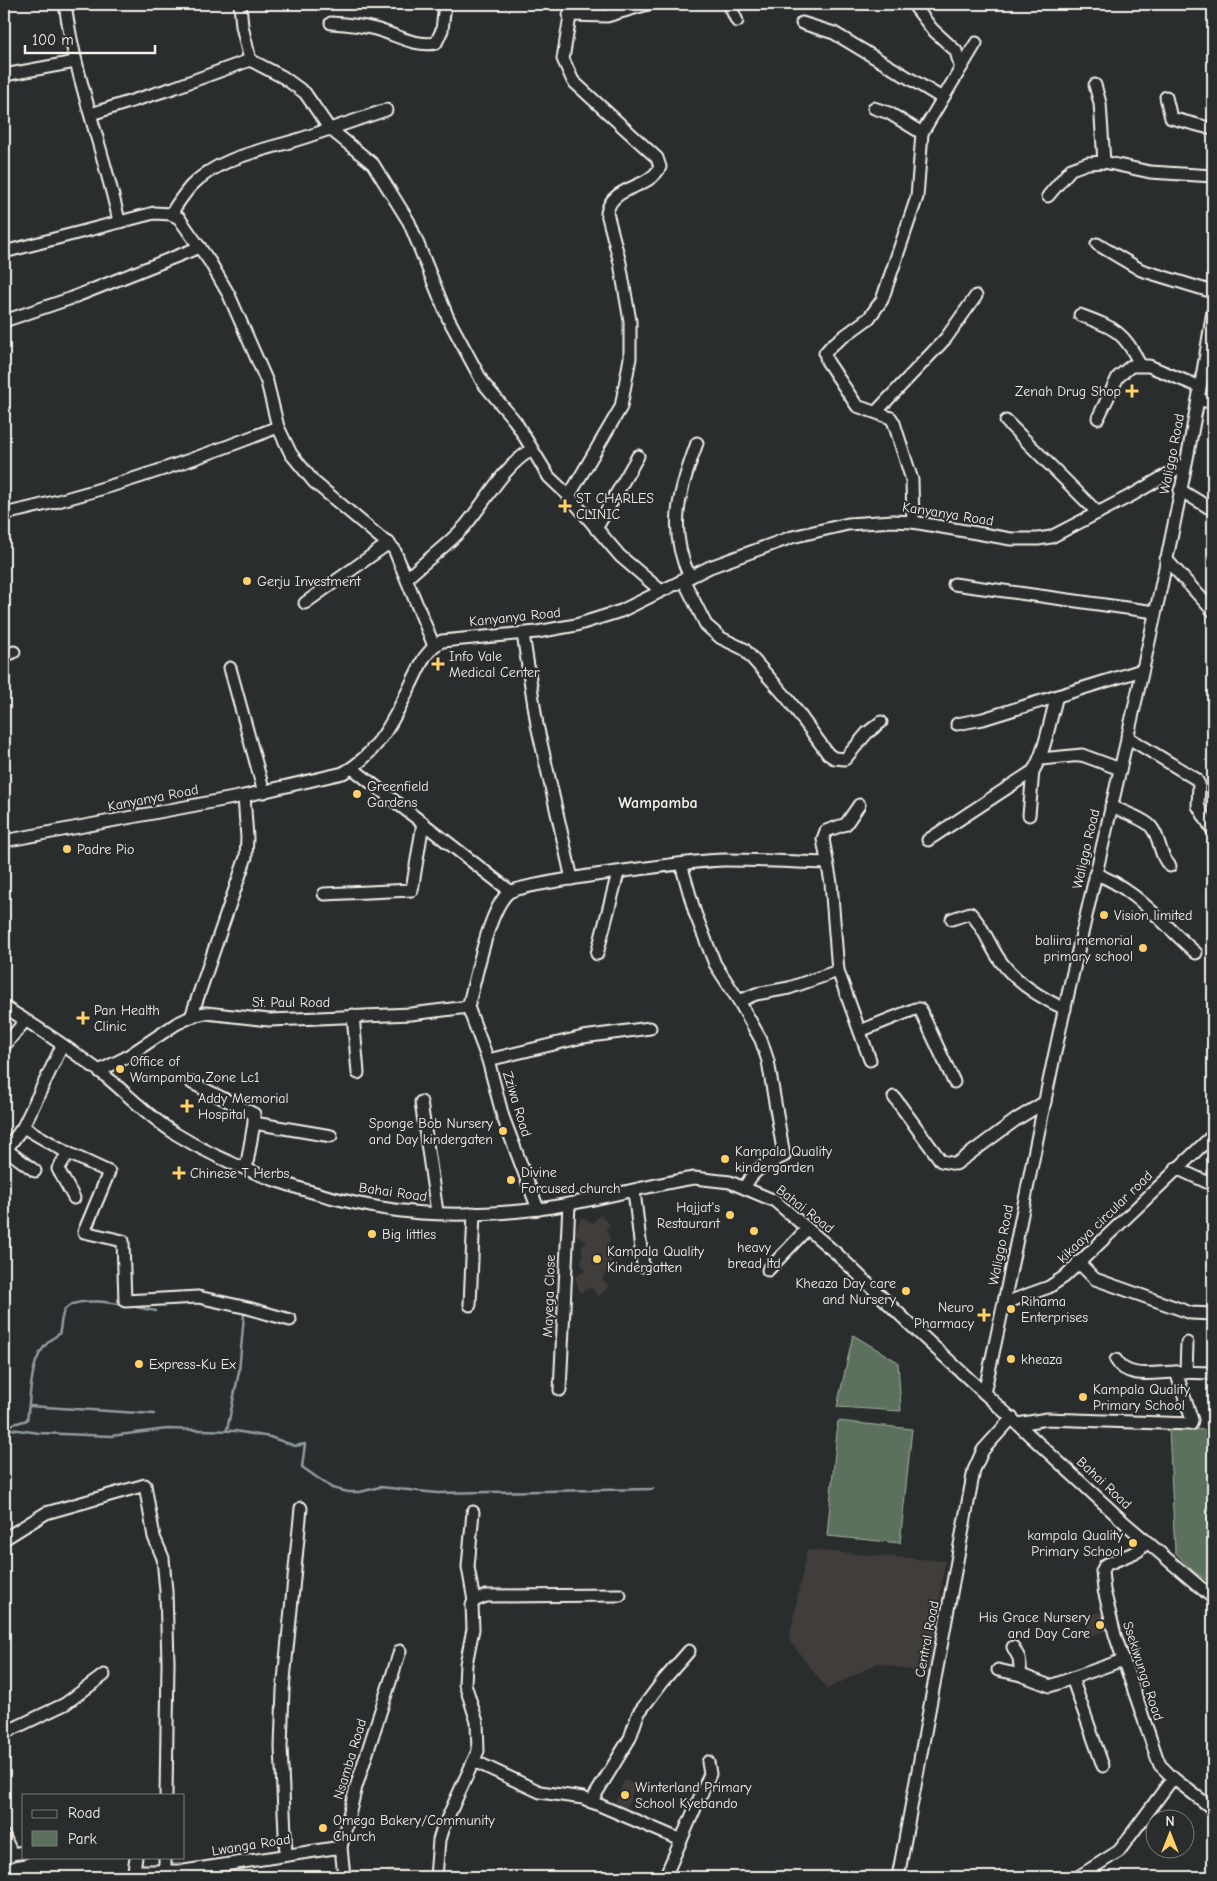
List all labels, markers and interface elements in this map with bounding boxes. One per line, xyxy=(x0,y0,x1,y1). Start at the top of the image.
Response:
scale bar xyxy=(25,22,155,54)
text: 100 m xyxy=(32,31,74,49)
place label: Zenah Drug Shop xyxy=(1015,383,1121,400)
marker: Zenah Drug Shop xyxy=(1125,384,1139,398)
street label: Waliggo Road xyxy=(1156,412,1188,496)
place label: ST CHARLES CLINIC xyxy=(576,490,654,523)
street label: Kanyanya Road xyxy=(901,498,995,530)
marker: ST CHARLES CLINIC xyxy=(558,499,572,513)
place label: Gerju Investment xyxy=(257,573,362,590)
marker: Gerju Investment xyxy=(241,575,253,587)
street label: Kanyanya Road xyxy=(468,604,562,630)
place label: Info Vale Medical Center xyxy=(449,648,540,681)
marker: Info Vale Medical Center xyxy=(431,657,445,671)
place label: Greenfield Gardens xyxy=(367,778,429,811)
street label: Kanyanya Road xyxy=(106,781,200,815)
marker: Greenfield Gardens xyxy=(351,788,363,800)
district label: Wampamba xyxy=(618,794,698,812)
street label: Waliggo Road xyxy=(1069,807,1103,891)
place label: Padre Pio xyxy=(77,841,134,858)
marker: Padre Pio xyxy=(61,843,73,855)
place label: Vision limited xyxy=(1114,907,1193,924)
marker: Vision limited xyxy=(1098,909,1110,921)
place label: baliira memorial primary school xyxy=(1035,932,1133,965)
marker: baliira memorial primary school xyxy=(1137,942,1149,954)
street label: St. Paul Road xyxy=(252,994,330,1011)
place label: Pan Health Clinic xyxy=(94,1002,160,1035)
marker: Pan Health Clinic xyxy=(76,1011,90,1025)
place label: Office of Wampamba Zone Lc1 xyxy=(130,1053,260,1086)
marker: Office of Wampamba Zone Lc1 xyxy=(114,1063,126,1075)
street label: Zziwa Road xyxy=(499,1069,535,1139)
place label: Addy Memorial Hospital xyxy=(198,1090,289,1123)
marker: Addy Memorial Hospital xyxy=(180,1099,194,1113)
place label: Sponge Bob Nursery and Day kindergaten xyxy=(369,1115,494,1148)
marker: Sponge Bob Nursery and Day kindergaten xyxy=(497,1125,509,1137)
place label: Kampala Quality kindergarden xyxy=(735,1143,833,1176)
marker: Kampala Quality kindergarden xyxy=(719,1153,731,1165)
place label: Divine Forcused church xyxy=(521,1164,620,1197)
place label: Chinese T Herbs xyxy=(190,1165,290,1182)
marker: Chinese T Herbs xyxy=(172,1166,186,1180)
street label: kikaaya circular road xyxy=(1054,1167,1156,1267)
marker: Divine Forcused church xyxy=(505,1174,517,1186)
street label: Bahai Road xyxy=(358,1179,428,1205)
street label: Bahai Road xyxy=(773,1181,837,1237)
place label: Hajjat's Restaurant xyxy=(657,1199,721,1232)
street label: Waliggo Road xyxy=(985,1203,1017,1287)
marker: Hajjat's Restaurant xyxy=(724,1209,736,1221)
marker: heavy bread ltd xyxy=(748,1225,760,1237)
place label: Big littles xyxy=(382,1226,436,1243)
marker: Big littles xyxy=(366,1228,378,1240)
place label: heavy bread ltd xyxy=(727,1239,781,1272)
place label: Kampala Quality Kindergatten xyxy=(607,1243,705,1276)
marker: Kampala Quality Kindergatten xyxy=(591,1253,603,1265)
street label: Mayega Close xyxy=(539,1254,559,1338)
place label: Kheaza Day care and Nursery xyxy=(796,1275,897,1308)
marker: Kheaza Day care and Nursery xyxy=(900,1285,912,1297)
place label: Rihama Enterprises xyxy=(1021,1293,1088,1326)
place label: Neuro Pharmacy xyxy=(914,1299,975,1332)
marker: Rihama Enterprises xyxy=(1005,1303,1017,1315)
marker: Neuro Pharmacy xyxy=(978,1309,990,1321)
place label: kheaza xyxy=(1021,1351,1063,1368)
marker: kheaza xyxy=(1005,1353,1017,1365)
place label: Express-Ku Ex xyxy=(149,1356,236,1373)
marker: Express-Ku Ex xyxy=(133,1358,145,1370)
place label: Kampala Quality Primary School xyxy=(1093,1381,1191,1414)
marker: Kampala Quality Primary School xyxy=(1077,1391,1089,1403)
street label: Bahai Road xyxy=(1073,1453,1135,1513)
place label: kampala Quality Primary School xyxy=(1027,1527,1124,1560)
marker: kampala Quality Primary School xyxy=(1127,1537,1139,1549)
street label: Central Road xyxy=(911,1599,943,1679)
place label: His Grace Nursery and Day Care xyxy=(979,1609,1091,1642)
marker: His Grace Nursery and Day Care xyxy=(1094,1619,1106,1631)
street label: Ssekiwunga Road xyxy=(1119,1619,1167,1723)
street label: Nsamba Road xyxy=(330,1717,370,1801)
place label: Winterland Primary School Kyebando xyxy=(635,1779,752,1812)
marker: Winterland Primary School Kyebando xyxy=(619,1789,631,1801)
legend xyxy=(22,1794,185,1858)
text: Road xyxy=(68,1804,100,1822)
north arrow xyxy=(1144,1808,1194,1858)
place label: Omega Bakery/Community Church xyxy=(333,1812,495,1845)
text: N xyxy=(1165,1813,1175,1830)
marker: Omega Bakery/Community Church xyxy=(317,1822,329,1834)
text: Park xyxy=(68,1830,97,1848)
street label: Lwanga Road xyxy=(210,1830,292,1860)

